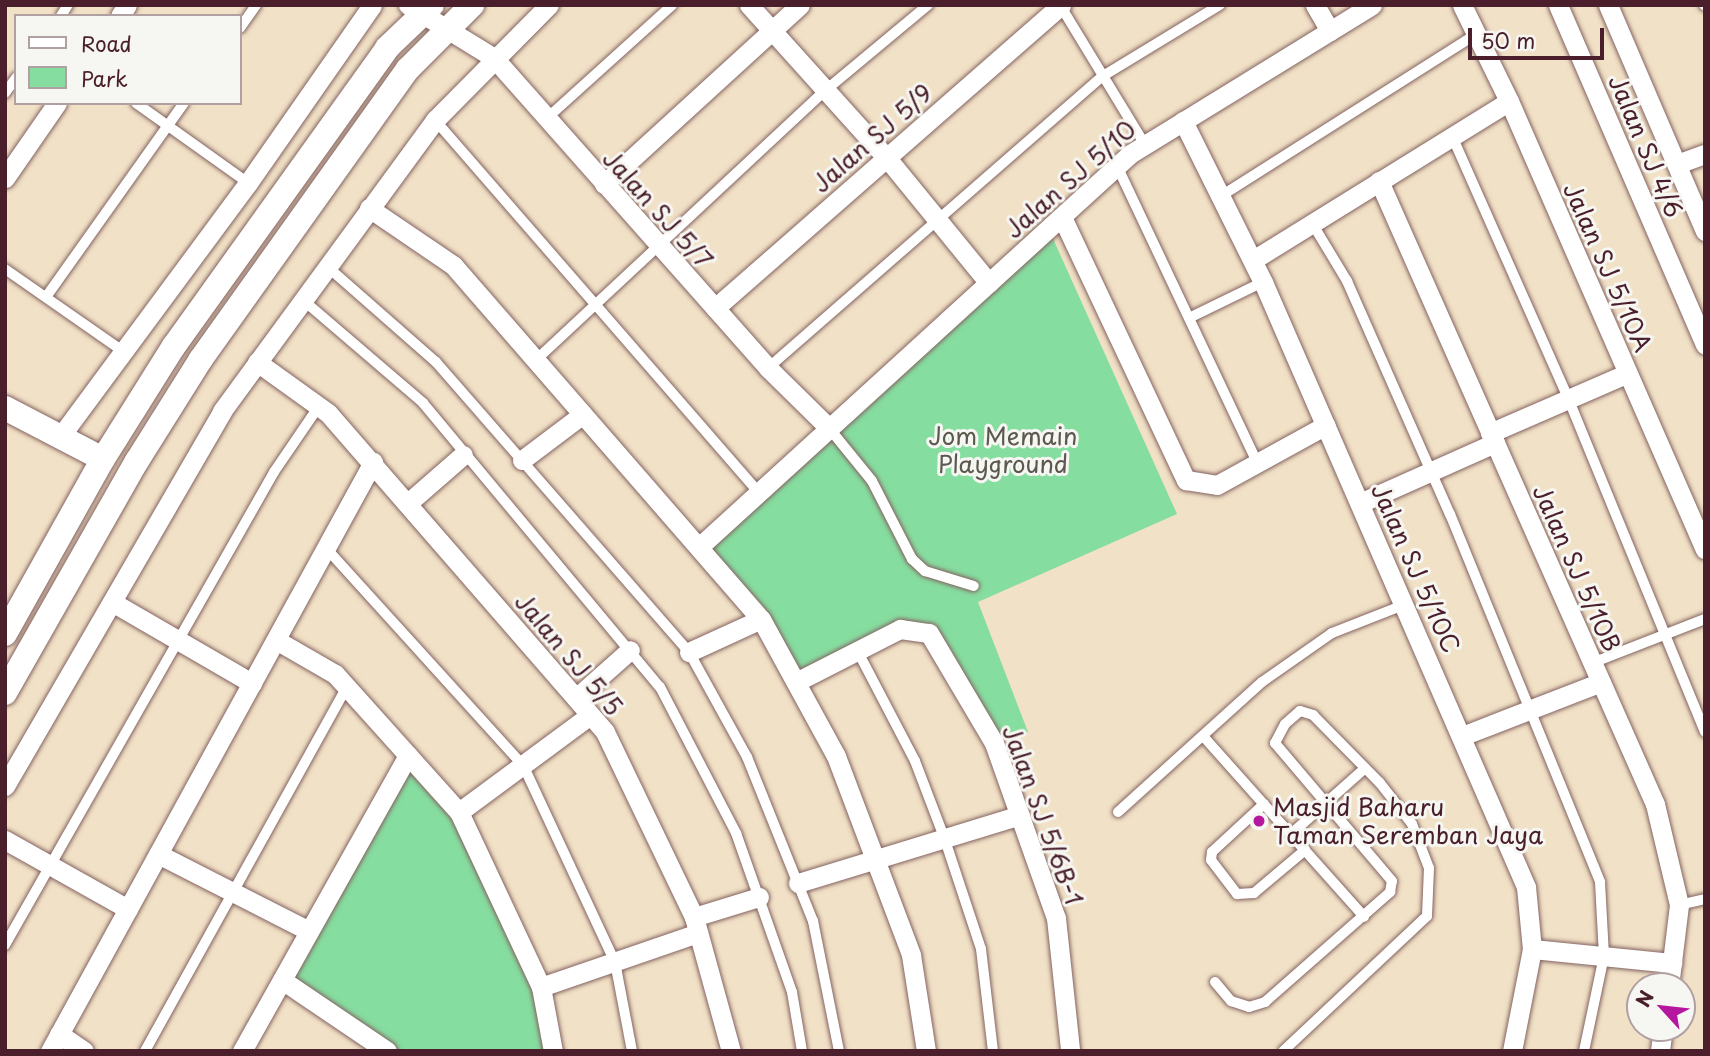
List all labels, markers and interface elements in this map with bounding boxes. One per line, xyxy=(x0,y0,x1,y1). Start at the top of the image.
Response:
legend xyxy=(14,14,242,105)
scale bar xyxy=(1472,14,1608,58)
text: 50 m xyxy=(1481,24,1535,56)
text: Road xyxy=(81,27,132,59)
text: Park xyxy=(81,62,128,94)
street label: Jalan SJ 4/6 xyxy=(1603,71,1689,221)
street label: Jalan SJ 5/9 xyxy=(806,78,938,198)
street label: Jalan SJ 5/10 xyxy=(999,114,1141,244)
street label: Jalan SJ 5/7 xyxy=(597,144,719,274)
street label: Jalan SJ 5/10A xyxy=(1558,178,1658,356)
park label: Jom Memain Playground xyxy=(928,422,1078,478)
street label: Jalan SJ 5/10C xyxy=(1366,479,1466,657)
street label: Jalan SJ 5/10B xyxy=(1527,480,1627,656)
street label: Jalan SJ 5/5 xyxy=(510,587,628,721)
street label: Jalan SJ 5/6B-1 xyxy=(997,721,1089,909)
place label: Masjid Baharu Taman Seremban Jaya xyxy=(1273,793,1543,849)
marker: Masjid Baharu Taman Seremban Jaya xyxy=(1251,813,1267,829)
north arrow xyxy=(1626,972,1696,1042)
text: N xyxy=(1628,985,1660,1011)

